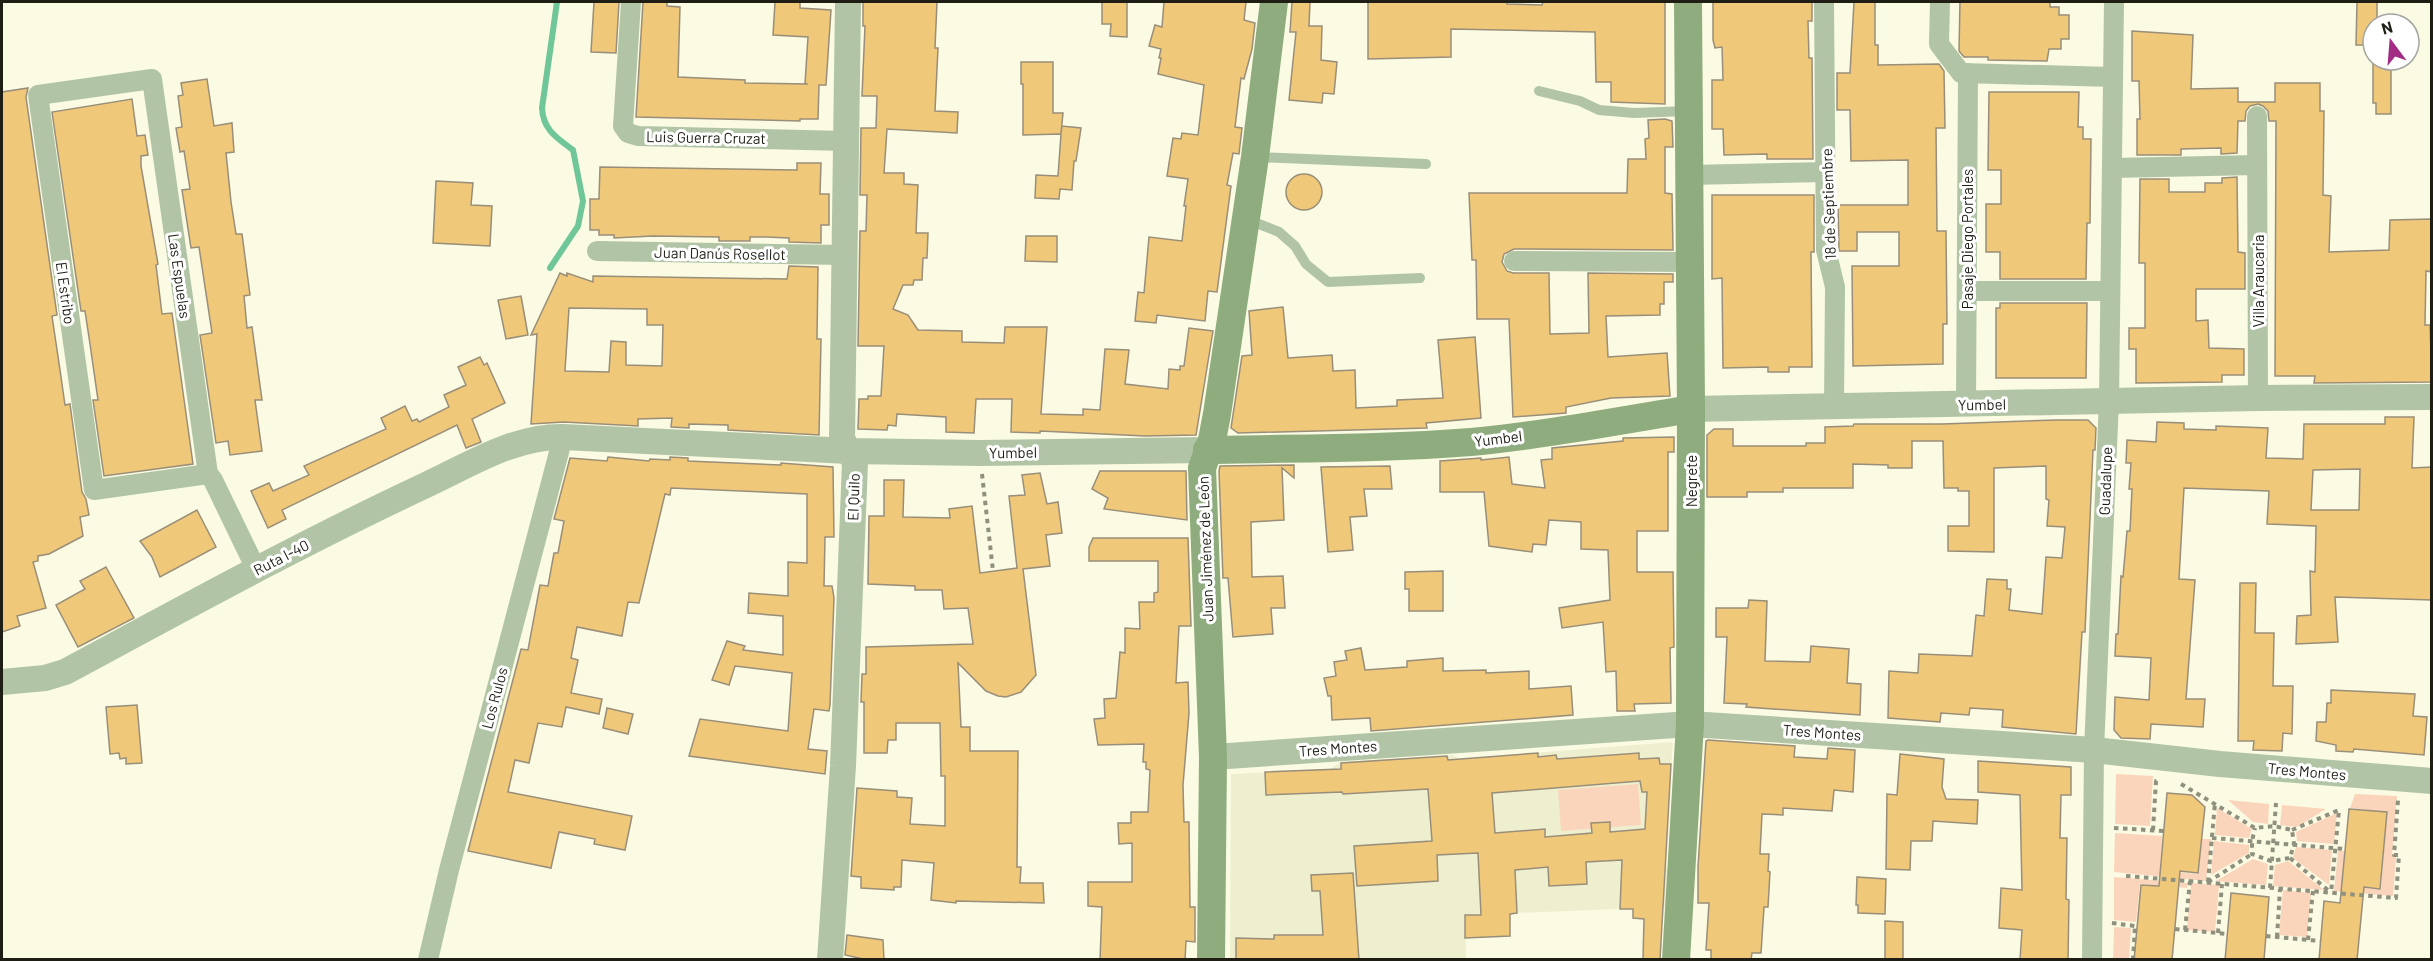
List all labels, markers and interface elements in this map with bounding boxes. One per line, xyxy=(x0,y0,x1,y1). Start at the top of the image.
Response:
north arrow xyxy=(2361,12,2421,72)
text: N xyxy=(2379,17,2394,38)
street label: Luis Guerra Cruzat xyxy=(646,127,766,147)
street label: 18 de Septiembre xyxy=(1817,148,1839,260)
street label: Pasaje Diego Portales xyxy=(1958,169,1976,309)
street label: Las Espuelas xyxy=(165,232,195,320)
street label: Villa Araucaria xyxy=(2249,235,2267,327)
street label: Juan Danús Rosellot xyxy=(654,243,786,263)
street label: El Estribo xyxy=(53,261,79,325)
street label: Yumbel xyxy=(1958,395,2006,413)
street label: Yumbel xyxy=(1473,426,1523,450)
street label: Yumbel xyxy=(989,443,1037,461)
street label: Guadalupe xyxy=(2095,446,2115,516)
street label: Negrete xyxy=(1682,455,1700,507)
street label: El Quilo xyxy=(843,473,863,521)
street label: Juan Jiménez de León xyxy=(1193,476,1217,622)
street label: Ruta I-40 xyxy=(250,535,312,579)
street label: Los Rulos xyxy=(477,665,511,731)
street label: Tres Montes xyxy=(1782,720,1862,744)
street label: Tres Montes xyxy=(1298,736,1378,760)
street label: Tres Montes xyxy=(2267,759,2347,783)

